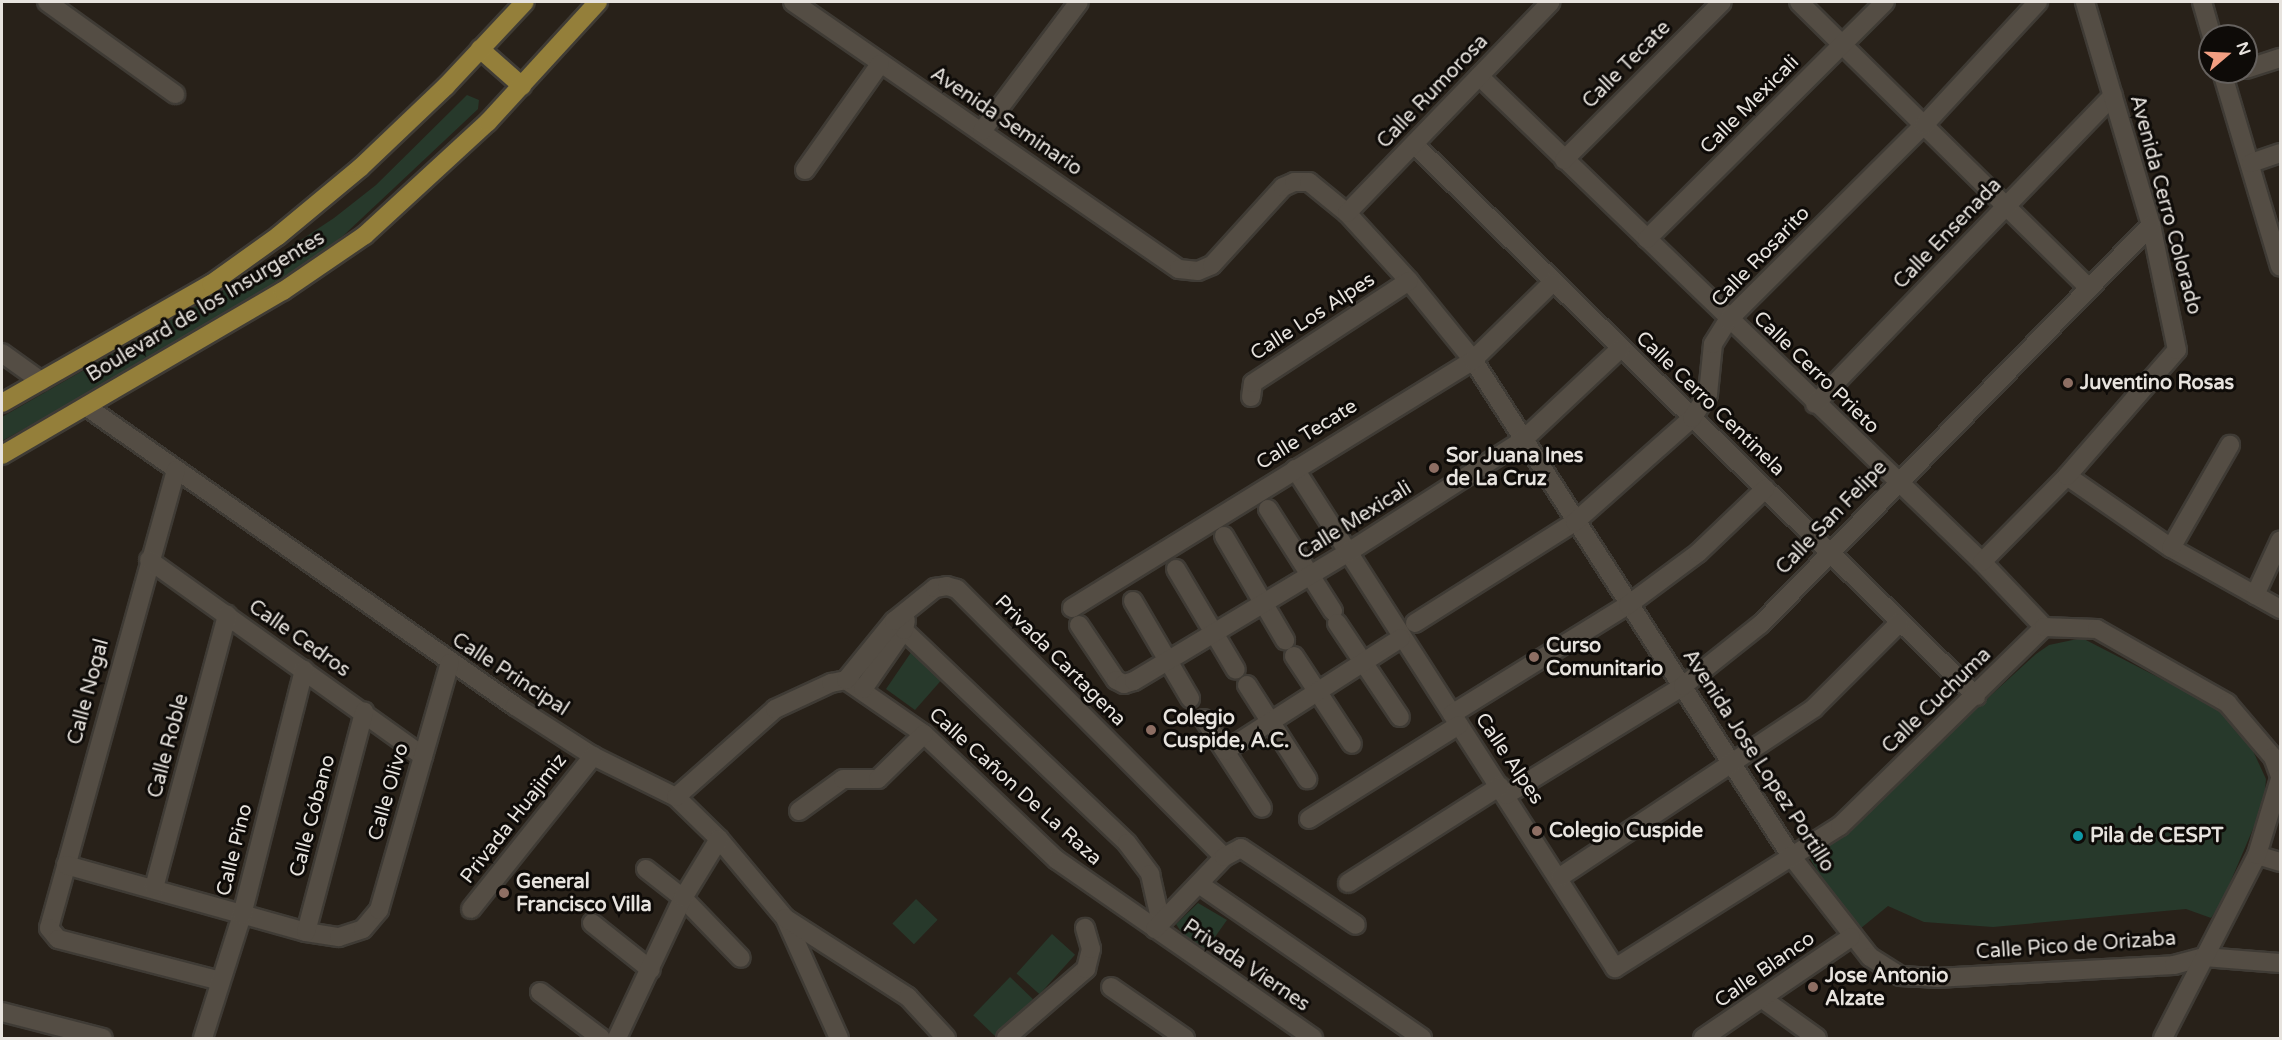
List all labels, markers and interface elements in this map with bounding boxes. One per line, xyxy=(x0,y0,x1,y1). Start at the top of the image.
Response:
street label: Calle Tecate xyxy=(1578,16,1676,114)
north arrow xyxy=(2198,24,2258,84)
street label: Calle Rumorosa xyxy=(1373,30,1493,154)
text: N xyxy=(2232,39,2255,58)
street label: Calle Mexicali xyxy=(1696,51,1804,159)
street label: Avenida Seminario xyxy=(926,62,1086,182)
street label: Avenida Cerro Colorado xyxy=(2124,93,2206,317)
street label: Calle Ensenada xyxy=(1889,174,2007,294)
street label: Calle Rosarito xyxy=(1707,201,1815,313)
street label: Boulevard de los Insurgentes xyxy=(83,226,329,388)
street label: Calle Los Alpes xyxy=(1246,268,1380,366)
street label: Calle Cerro Prieto xyxy=(1748,307,1884,439)
street label: Calle Cerro Centinela xyxy=(1630,327,1790,481)
place label: Juventino Rosas xyxy=(2080,371,2234,395)
marker: Juventino Rosas xyxy=(2061,376,2075,390)
street label: Calle Tecate xyxy=(1252,395,1362,475)
place label: Sor Juana Ines de La Cruz xyxy=(1446,444,1583,491)
street label: Calle San Felipe xyxy=(1772,456,1892,580)
marker: Sor Juana Ines de La Cruz xyxy=(1427,461,1441,475)
street label: Calle Mexicali xyxy=(1294,477,1416,565)
street label: Privada Cartagena xyxy=(989,590,1131,732)
street label: Calle Cedros xyxy=(244,595,354,683)
street label: Calle Principal xyxy=(447,628,573,722)
place label: Curso Comunitario xyxy=(1546,634,1663,681)
street label: Calle Nogal xyxy=(63,637,115,747)
street label: Calle Cuchuma xyxy=(1878,643,1996,759)
street label: Avenida Jose Lopez Portillo xyxy=(1677,645,1839,877)
marker: Curso Comunitario xyxy=(1527,650,1541,664)
street label: Calle Roble xyxy=(144,691,194,801)
street label: Calle Cañon De La Raza xyxy=(924,703,1106,871)
place label: Colegio Cuspide, A.C. xyxy=(1163,706,1289,753)
street label: Calle Alpes xyxy=(1470,709,1548,809)
marker: Colegio Cuspide, A.C. xyxy=(1144,723,1158,737)
street label: Calle Olivo xyxy=(364,741,414,843)
street label: Privada Huajimiz xyxy=(456,749,572,889)
street label: Calle Cóbano xyxy=(285,752,341,880)
street label: Calle Pino xyxy=(212,801,258,899)
place label: Colegio Cuspide xyxy=(1549,819,1703,843)
marker: Colegio Cuspide xyxy=(1530,824,1544,838)
place label: Pila de CESPT xyxy=(2090,824,2223,848)
marker: Pila de CESPT xyxy=(2071,829,2085,843)
place label: General Francisco Villa xyxy=(516,870,652,917)
marker: General Francisco Villa xyxy=(497,886,511,900)
street label: Privada Viernes xyxy=(1178,915,1314,1017)
street label: Calle Blanco xyxy=(1710,927,1820,1013)
street label: Calle Pico de Orizaba xyxy=(1975,927,2177,965)
place label: Jose Antonio Alzate xyxy=(1825,964,1948,1011)
marker: Jose Antonio Alzate xyxy=(1806,980,1820,994)

